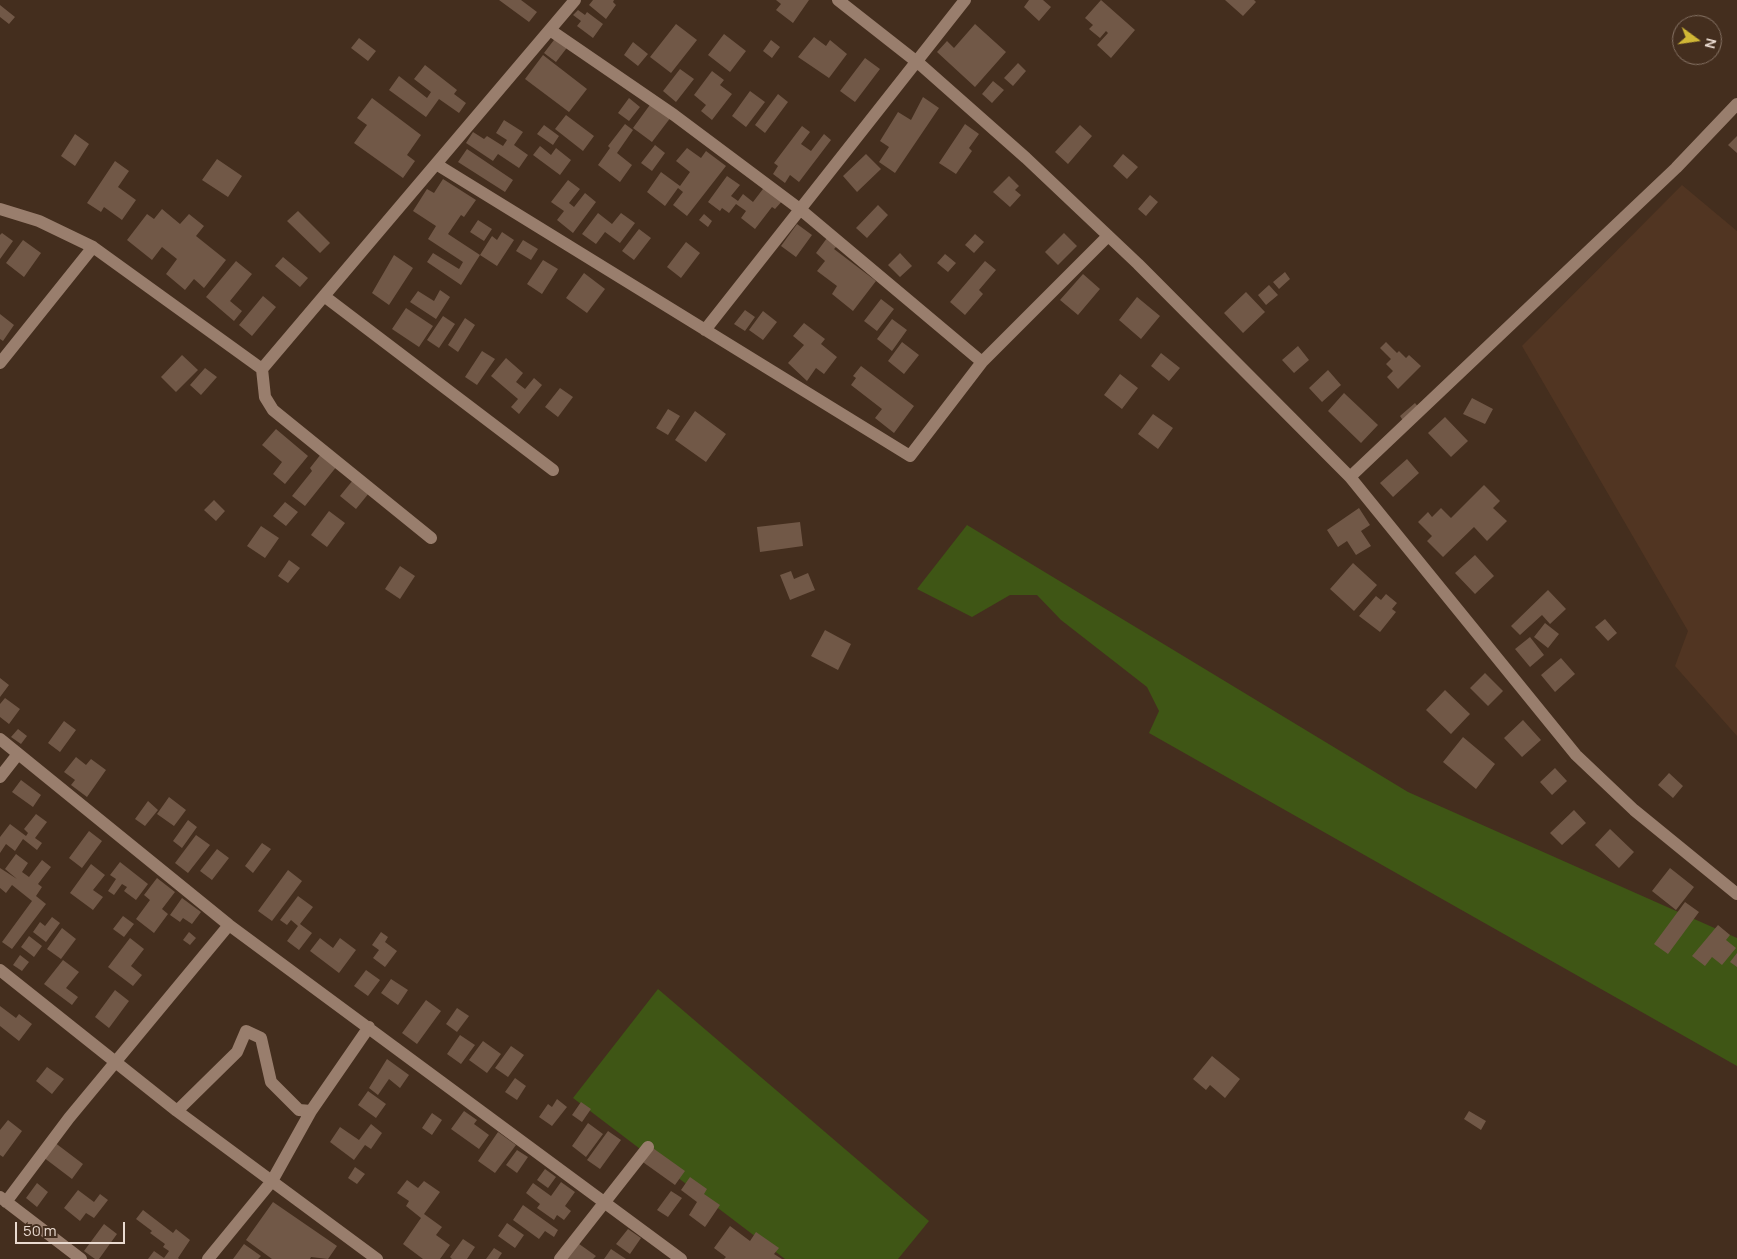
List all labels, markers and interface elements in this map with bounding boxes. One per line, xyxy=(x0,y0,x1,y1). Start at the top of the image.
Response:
north arrow xyxy=(1672,15,1722,65)
text: N xyxy=(1701,36,1722,51)
scale bar xyxy=(18,1212,128,1244)
text: 50 m xyxy=(23,1220,57,1241)

